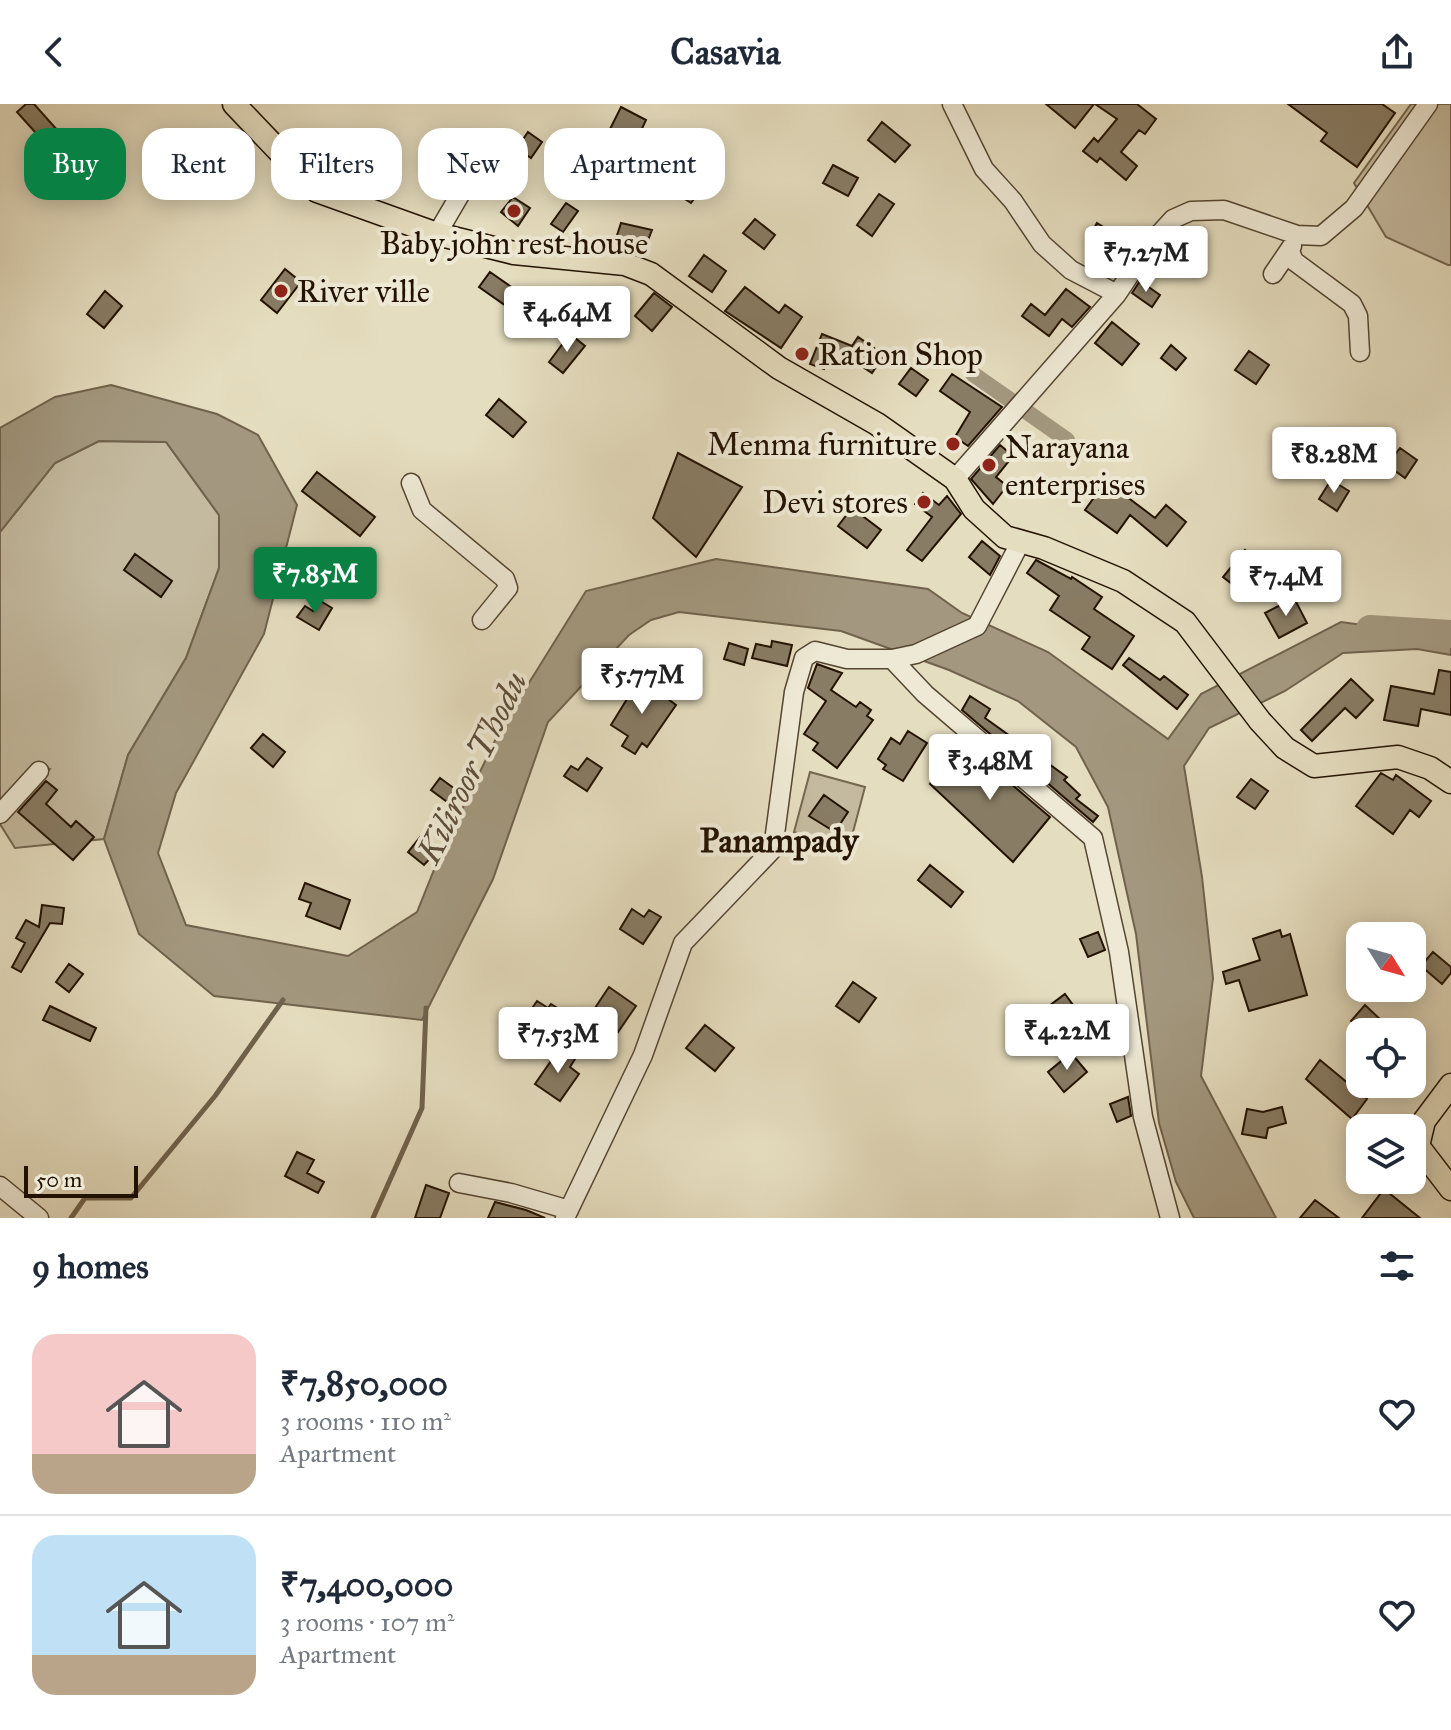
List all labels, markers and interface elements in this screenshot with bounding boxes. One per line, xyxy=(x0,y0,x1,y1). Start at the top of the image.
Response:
icon: back xyxy=(32,30,76,74)
text: Casavia xyxy=(670,30,781,74)
icon: share xyxy=(1375,30,1419,74)
chip: Buy xyxy=(24,128,126,200)
chip: Rent xyxy=(142,128,255,200)
chip: Filters xyxy=(271,128,402,200)
chip: New xyxy=(418,128,528,200)
chip: Apartment xyxy=(544,128,725,200)
marker: Baby john rest house xyxy=(505,202,523,220)
place label: Baby john rest house xyxy=(380,224,648,263)
pin: ₹7.27M xyxy=(1081,226,1211,294)
text: ₹7.27M xyxy=(1103,236,1189,268)
place label: River ville xyxy=(297,272,430,311)
marker: River ville xyxy=(272,282,290,300)
pin: ₹4.64M xyxy=(502,286,632,354)
text: ₹4.64M xyxy=(522,296,612,328)
place label: Ration Shop xyxy=(818,335,983,374)
marker: Ration Shop xyxy=(793,345,811,363)
place label: Menma furniture xyxy=(707,425,937,464)
pin: ₹8.28M xyxy=(1269,427,1399,495)
place label: Narayana enterprises xyxy=(1005,428,1146,504)
marker: Menma furniture xyxy=(944,435,962,453)
text: ₹8.28M xyxy=(1290,437,1378,469)
marker: Narayana enterprises xyxy=(980,456,998,474)
place label: Devi stores xyxy=(762,483,908,522)
marker: Devi stores xyxy=(915,493,933,511)
pin: ₹7.85M xyxy=(250,547,380,615)
pin: ₹7.4M xyxy=(1230,550,1342,618)
text: ₹7.85M xyxy=(272,557,358,589)
text: ₹7.4M xyxy=(1248,560,1324,592)
pin: ₹5.77M xyxy=(577,648,707,716)
text: ₹5.77M xyxy=(600,658,684,690)
water label: Kiliroor Thodu xyxy=(407,665,536,871)
pin: ₹3.48M xyxy=(925,734,1055,802)
text: ₹3.48M xyxy=(947,744,1033,776)
district label: Panampady xyxy=(700,820,859,861)
north arrow xyxy=(1346,922,1426,1002)
map controls xyxy=(1346,922,1426,1194)
pin: ₹4.22M xyxy=(1002,1004,1132,1072)
pin: ₹7.53M xyxy=(493,1007,623,1075)
text: ₹4.22M xyxy=(1023,1014,1111,1046)
text: ₹7.53M xyxy=(517,1017,599,1049)
button: locate xyxy=(1346,1018,1426,1098)
button: layers xyxy=(1346,1114,1426,1194)
scale bar xyxy=(24,1162,138,1198)
text: 50 m xyxy=(36,1166,82,1193)
icon: filters xyxy=(1375,1244,1419,1288)
text: 9 homes xyxy=(32,1246,149,1287)
text: ₹7,850,000 xyxy=(280,1363,448,1404)
icon: home xyxy=(96,1366,192,1462)
icon: heart xyxy=(1375,1392,1419,1436)
text: 3 rooms · 110 m² xyxy=(280,1405,451,1437)
text: Apartment xyxy=(280,1437,396,1469)
text: ₹7,400,000 xyxy=(280,1564,453,1605)
icon: home xyxy=(96,1567,192,1663)
icon: heart xyxy=(1375,1593,1419,1637)
text: 3 rooms · 107 m² xyxy=(280,1606,455,1638)
text: Apartment xyxy=(280,1638,396,1670)

